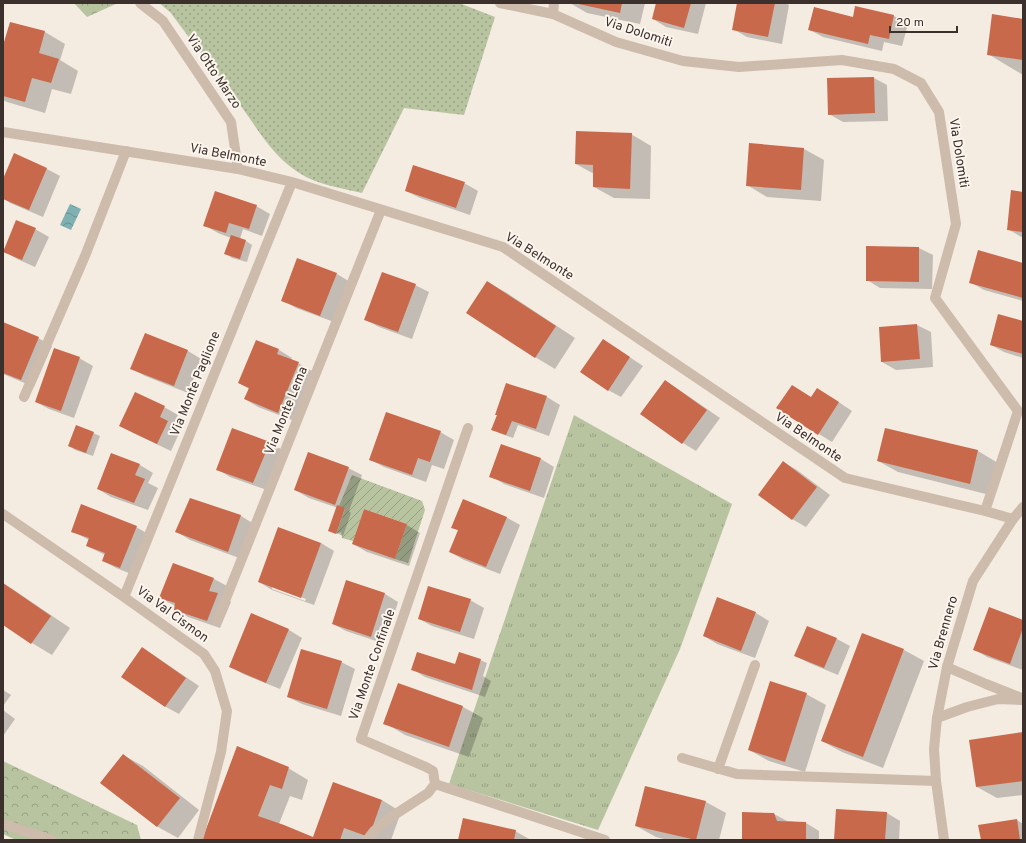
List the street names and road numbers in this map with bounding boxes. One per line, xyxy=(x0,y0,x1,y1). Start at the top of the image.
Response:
street label: Via Dolomiti xyxy=(602,14,674,52)
street label: Via Otto Marzo xyxy=(182,32,244,112)
street label: Via Dolomiti xyxy=(945,117,971,189)
street label: Via Belmonte xyxy=(188,141,268,171)
street label: Via Belmonte xyxy=(502,230,576,284)
street label: Via Monte Paglione xyxy=(168,329,224,439)
street label: Via Monte Lema xyxy=(262,365,312,457)
street label: Via Belmonte xyxy=(771,410,845,466)
street label: Via Val Cismon xyxy=(133,583,211,647)
street label: Via Brennero xyxy=(926,594,962,672)
street label: Via Monte Confinale xyxy=(346,607,400,723)

